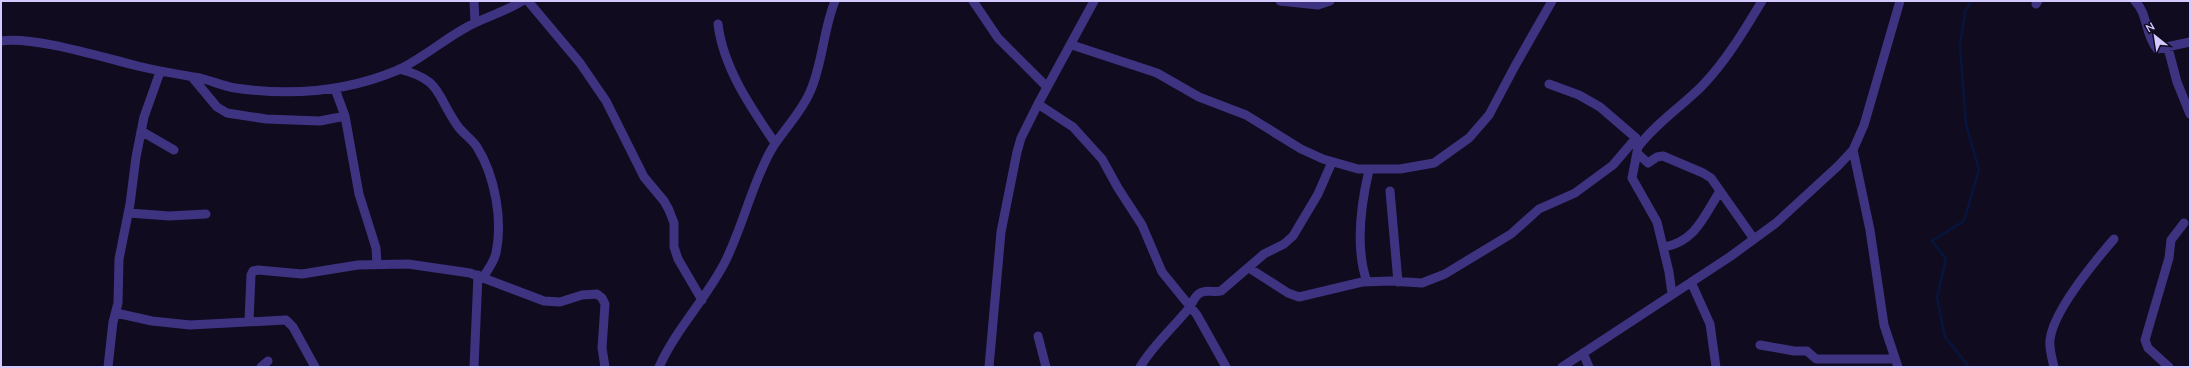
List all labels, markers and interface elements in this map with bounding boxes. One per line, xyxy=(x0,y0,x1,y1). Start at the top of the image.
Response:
north arrow xyxy=(2135,16,2175,56)
text: N xyxy=(2143,19,2158,36)

